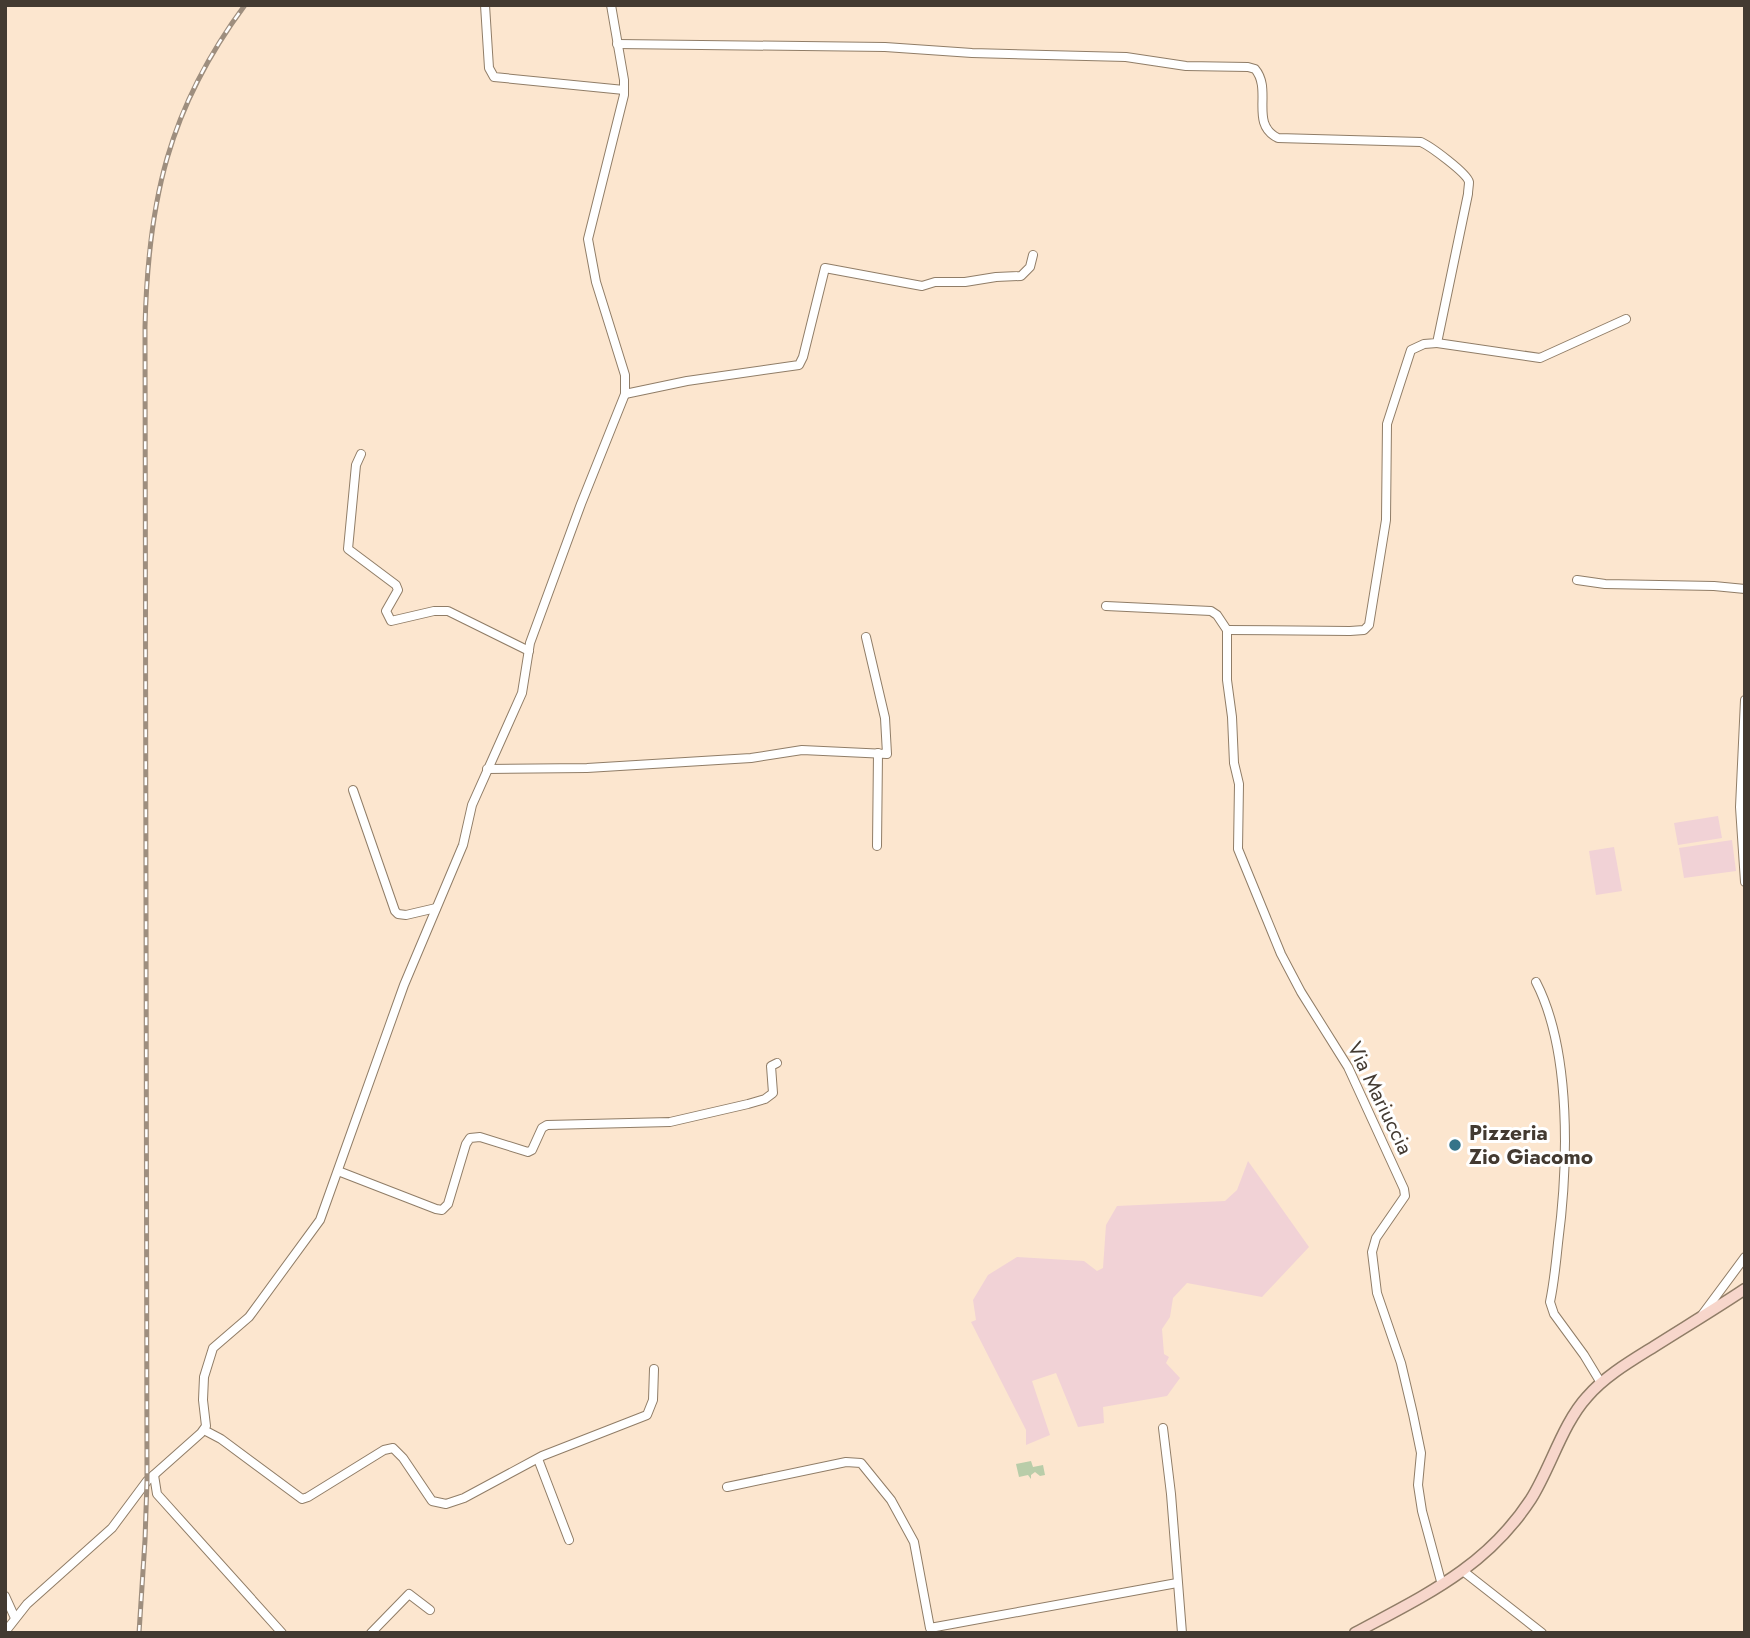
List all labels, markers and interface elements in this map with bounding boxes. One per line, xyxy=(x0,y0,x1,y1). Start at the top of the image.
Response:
street label: Via Mariuccia xyxy=(1340,1037,1420,1159)
place label: Pizzeria Zio Giacomo xyxy=(1469,1118,1593,1172)
marker: Pizzeria Zio Giacomo xyxy=(1447,1137,1463,1153)

